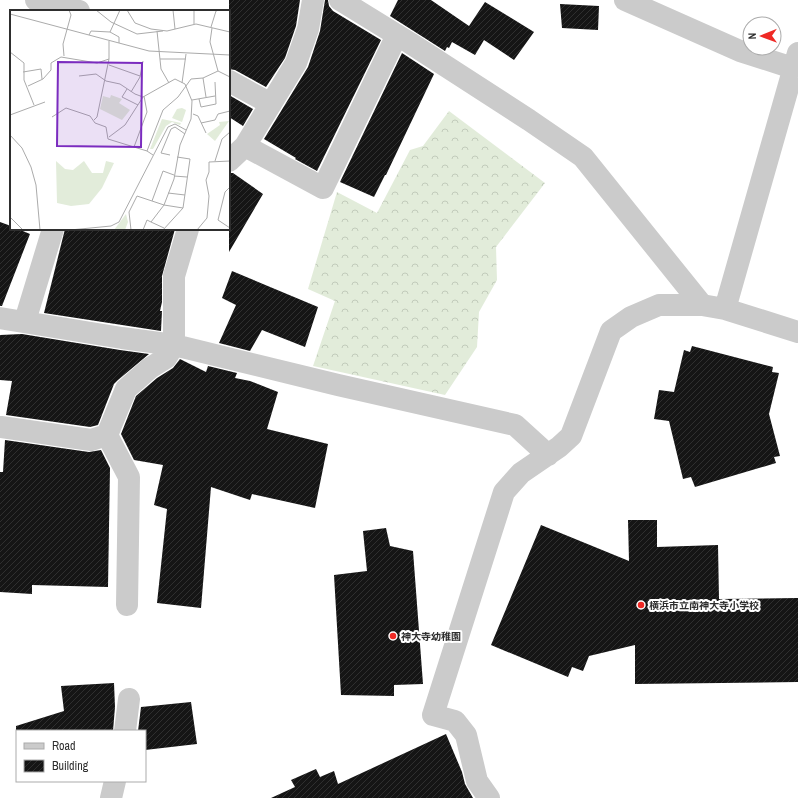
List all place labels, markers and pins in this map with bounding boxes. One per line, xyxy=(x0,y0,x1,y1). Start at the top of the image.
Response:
place label: 横浜市立南神大寺小学校 xyxy=(649,599,759,612)
marker: 横浜市立南神大寺小学校 xyxy=(636,600,646,610)
place label: 神大寺幼稚園 xyxy=(401,630,461,643)
marker: 神大寺幼稚園 xyxy=(388,631,398,641)

